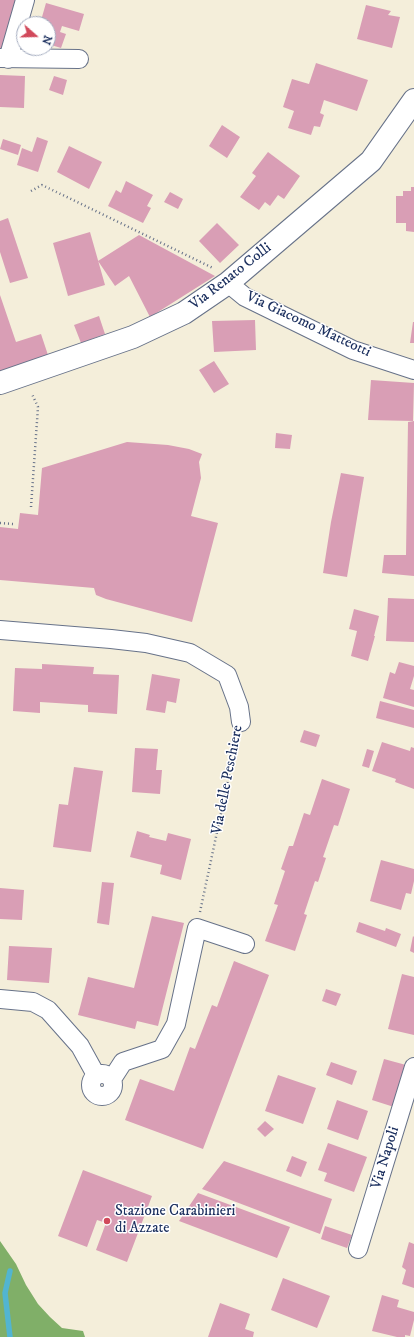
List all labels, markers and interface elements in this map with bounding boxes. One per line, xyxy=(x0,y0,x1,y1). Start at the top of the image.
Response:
north arrow xyxy=(16,16,56,56)
text: N xyxy=(38,33,54,46)
street label: Via Renato Colli xyxy=(187,240,275,314)
street label: Via Giacomo Matteotti xyxy=(243,288,373,362)
street label: Via delle Peschiere xyxy=(209,724,247,836)
street label: Via Napoli xyxy=(368,1125,404,1191)
place label: Stazione Carabinieri di Azzate xyxy=(115,1203,235,1238)
marker: Stazione Carabinieri di Azzate xyxy=(102,1216,112,1226)

